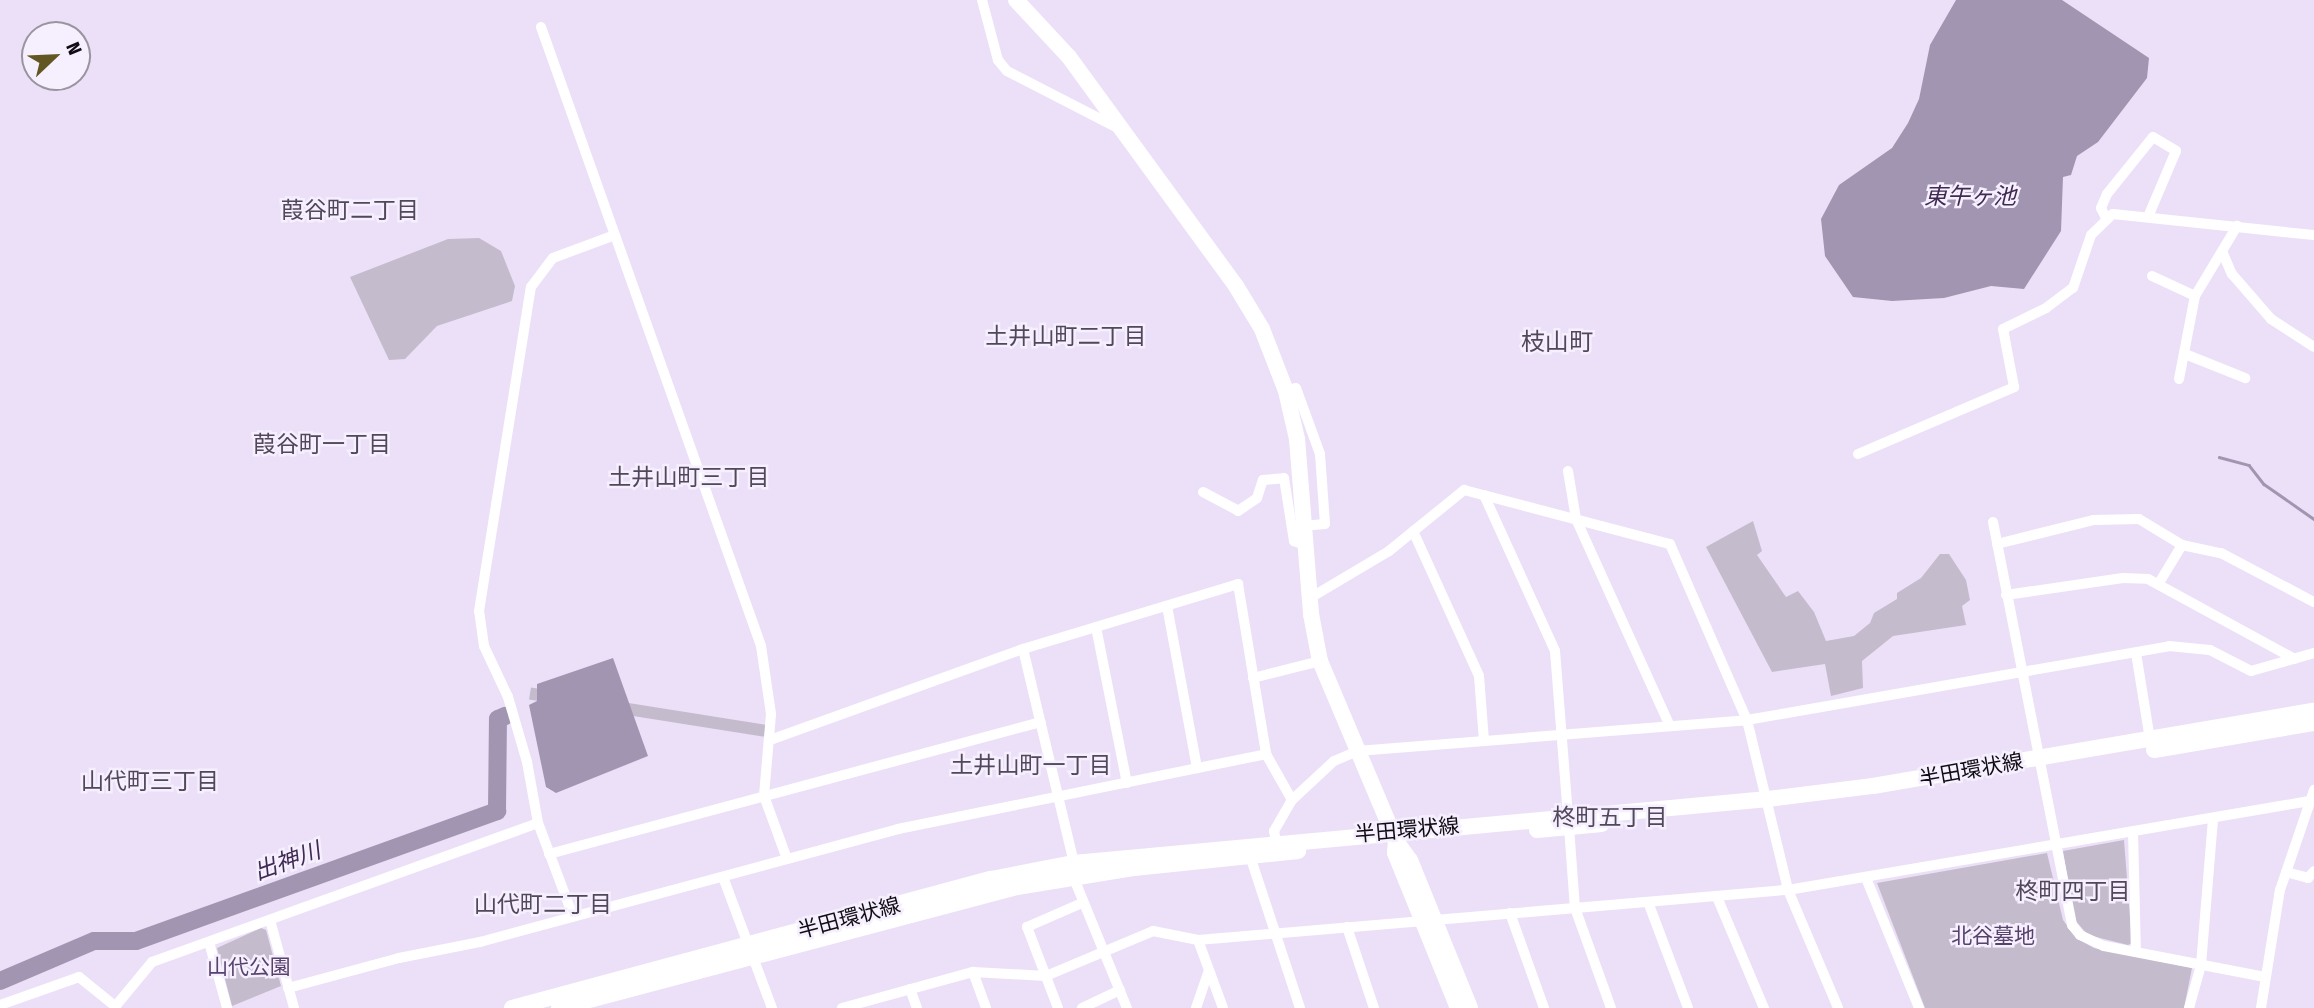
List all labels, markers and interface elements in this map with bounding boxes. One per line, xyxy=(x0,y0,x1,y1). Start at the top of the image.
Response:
north arrow xyxy=(21,21,91,91)
text: N xyxy=(61,39,87,58)
water label: 東午ヶ池 xyxy=(1924,182,2016,210)
district label: 葭谷町二丁目 xyxy=(281,196,419,224)
district label: 土井山町二丁目 xyxy=(986,322,1146,350)
district label: 枝山町 xyxy=(1521,329,1593,357)
district label: 葭谷町一丁目 xyxy=(253,430,391,458)
district label: 土井山町三丁目 xyxy=(609,463,769,491)
street label: 半田環状線 xyxy=(1917,748,2025,792)
district label: 土井山町一丁目 xyxy=(951,751,1111,779)
district label: 山代町三丁目 xyxy=(81,767,219,795)
district label: 柊町五丁目 xyxy=(1553,803,1667,831)
street label: 半田環状線 xyxy=(1354,813,1460,847)
water label: 出神川 xyxy=(250,836,324,886)
district label: 柊町四丁目 xyxy=(2016,877,2130,905)
district label: 山代町二丁目 xyxy=(474,890,612,918)
street label: 半田環状線 xyxy=(795,892,903,944)
park label: 北谷墓地 xyxy=(1951,923,2035,949)
park label: 山代公園 xyxy=(207,954,291,980)

